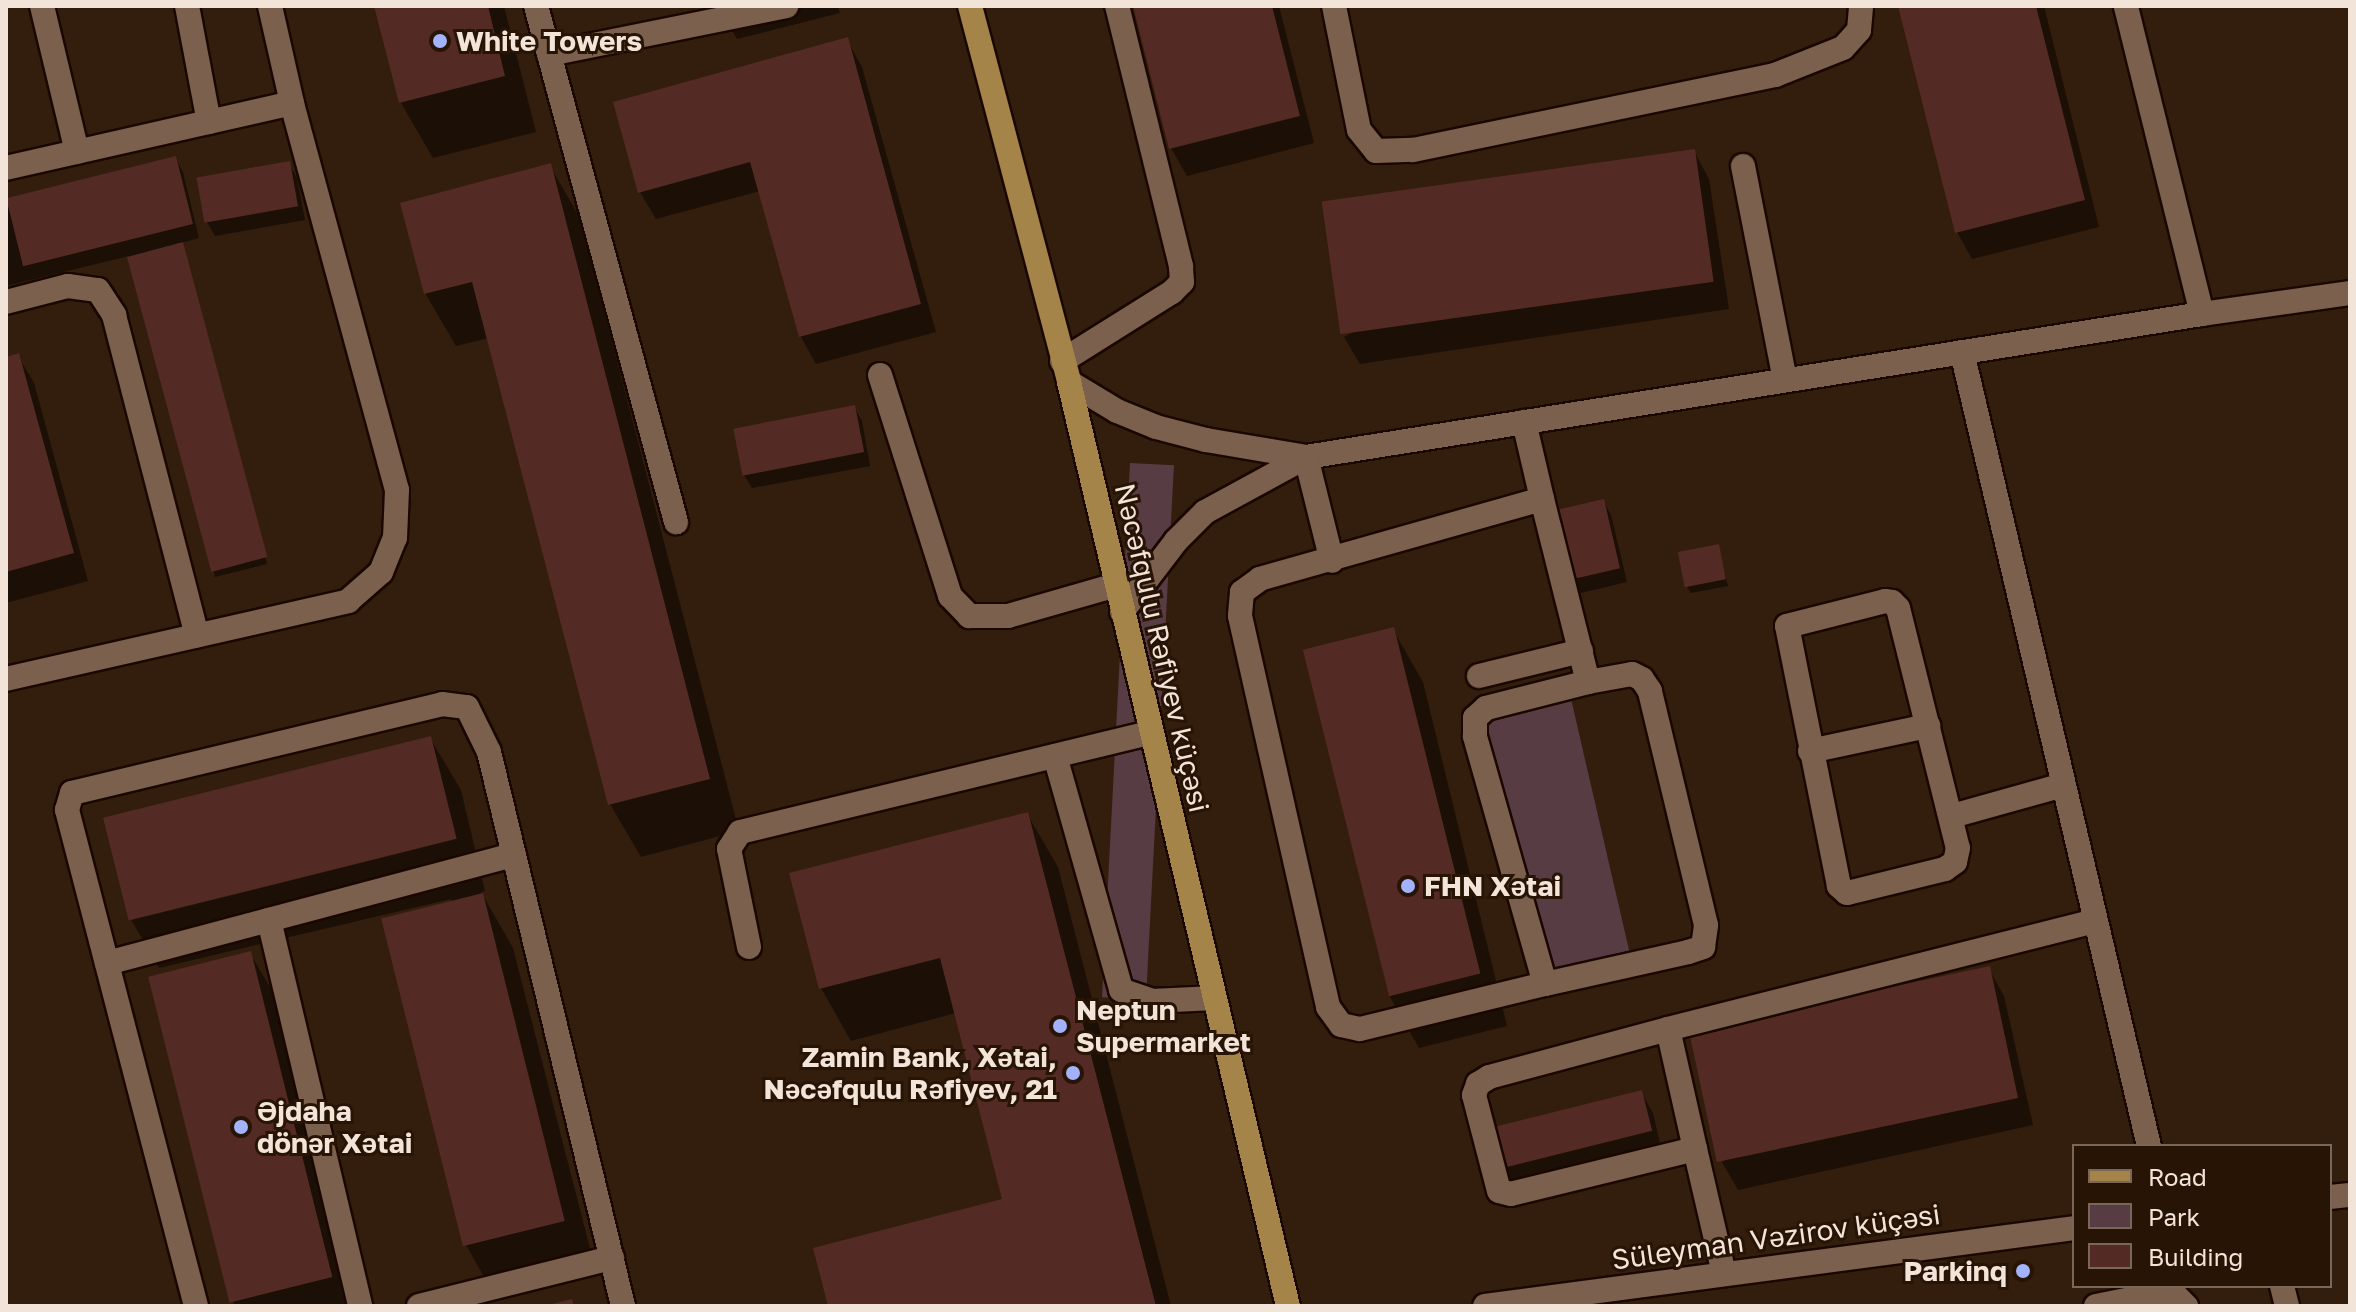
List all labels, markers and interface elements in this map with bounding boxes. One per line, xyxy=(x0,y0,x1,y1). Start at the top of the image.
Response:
place label: White Towers xyxy=(456,24,642,58)
marker: White Towers xyxy=(431,32,449,50)
street label: Nəcəfqulu Rəfiyev küçəsi xyxy=(1108,480,1216,816)
place label: FHN Xətai xyxy=(1424,869,1561,903)
marker: FHN Xətai xyxy=(1399,877,1417,895)
place label: Neptun Supermarket xyxy=(1076,993,1251,1059)
marker: Neptun Supermarket xyxy=(1051,1017,1069,1035)
place label: Zamin Bank, Xətai, Nəcəfqulu Rəfiyev, 21 xyxy=(764,1040,1057,1106)
marker: Zamin Bank, Xətai, Nəcəfqulu Rəfiyev, 21 xyxy=(1064,1064,1082,1082)
place label: Əjdaha dönər Xətai xyxy=(257,1094,412,1160)
marker: Əjdaha dönər Xətai xyxy=(232,1118,250,1136)
legend xyxy=(2072,1144,2332,1288)
text: Road xyxy=(2148,1162,2207,1191)
street label: Süleyman Vəzirov küçəsi xyxy=(1610,1197,1942,1277)
text: Park xyxy=(2148,1202,2200,1231)
text: Building xyxy=(2148,1242,2243,1271)
place label: Parkinq xyxy=(1903,1254,2007,1288)
marker: Parkinq xyxy=(2014,1262,2032,1280)

